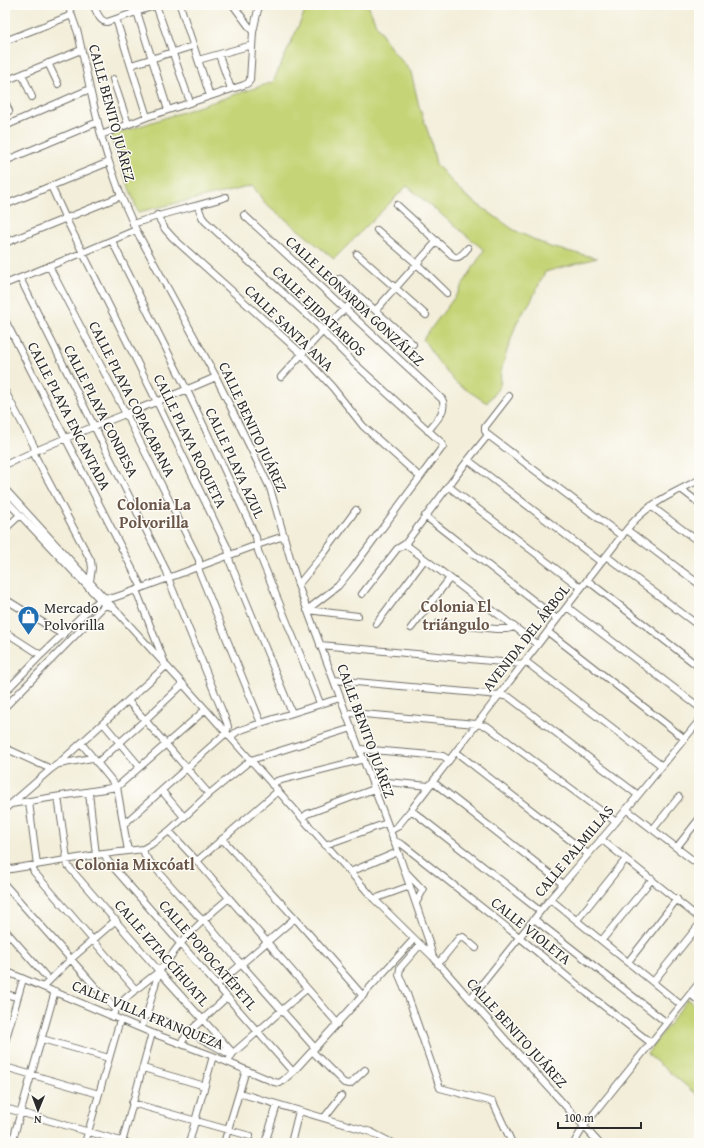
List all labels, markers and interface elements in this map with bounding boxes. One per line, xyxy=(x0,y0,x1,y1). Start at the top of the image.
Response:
street label: CALLE BENITO JUÁREZ xyxy=(84,42,141,184)
street label: CALLE LEONARDA GONZÁLEZ xyxy=(281,231,429,371)
street label: CALLE EJIDATARIOS xyxy=(268,261,371,361)
street label: CALLE SANTA ANA xyxy=(240,280,339,376)
street label: CALLE PLAYA COPACABANA xyxy=(84,317,181,480)
street label: CALLE PLAYA ENCANTADA xyxy=(23,338,116,494)
street label: CALLE PLAYA CONDESA xyxy=(59,341,144,481)
street label: CALLE BENITO JUÁREZ xyxy=(214,358,293,495)
street label: CALLE PLAYA ROQUETA xyxy=(149,370,232,511)
street label: CALLE PLAYA AZUL xyxy=(201,404,271,522)
district label: Colonia La Polvorilla xyxy=(117,492,192,534)
street label: AVENIDA DEL ÁRBOL xyxy=(477,579,575,696)
district label: Colonia El triángulo xyxy=(421,594,491,636)
place label: Mercado Polvorilla xyxy=(44,597,105,635)
shop icon: Mercado Polvorilla xyxy=(15,604,41,637)
street label: CALLE BENITO JUÁREZ xyxy=(332,661,401,801)
street label: CALLE PALMILLAS xyxy=(529,800,618,901)
district label: Colonia Mixcóatl xyxy=(75,852,195,876)
street label: CALLE VIOLETA xyxy=(487,892,576,969)
street label: CALLE IZTACCÍHUATL xyxy=(110,895,215,1011)
street label: CALLE POPOCATÉPETL xyxy=(154,895,263,1015)
street label: CALLE BENITO JUÁREZ xyxy=(462,973,573,1092)
street label: CALLE VILLA FRANQUEZA xyxy=(69,974,227,1055)
north arrow xyxy=(18,1090,58,1130)
scale bar xyxy=(558,1104,641,1130)
text: 100 m xyxy=(564,1109,594,1126)
text: N xyxy=(33,1112,42,1128)

